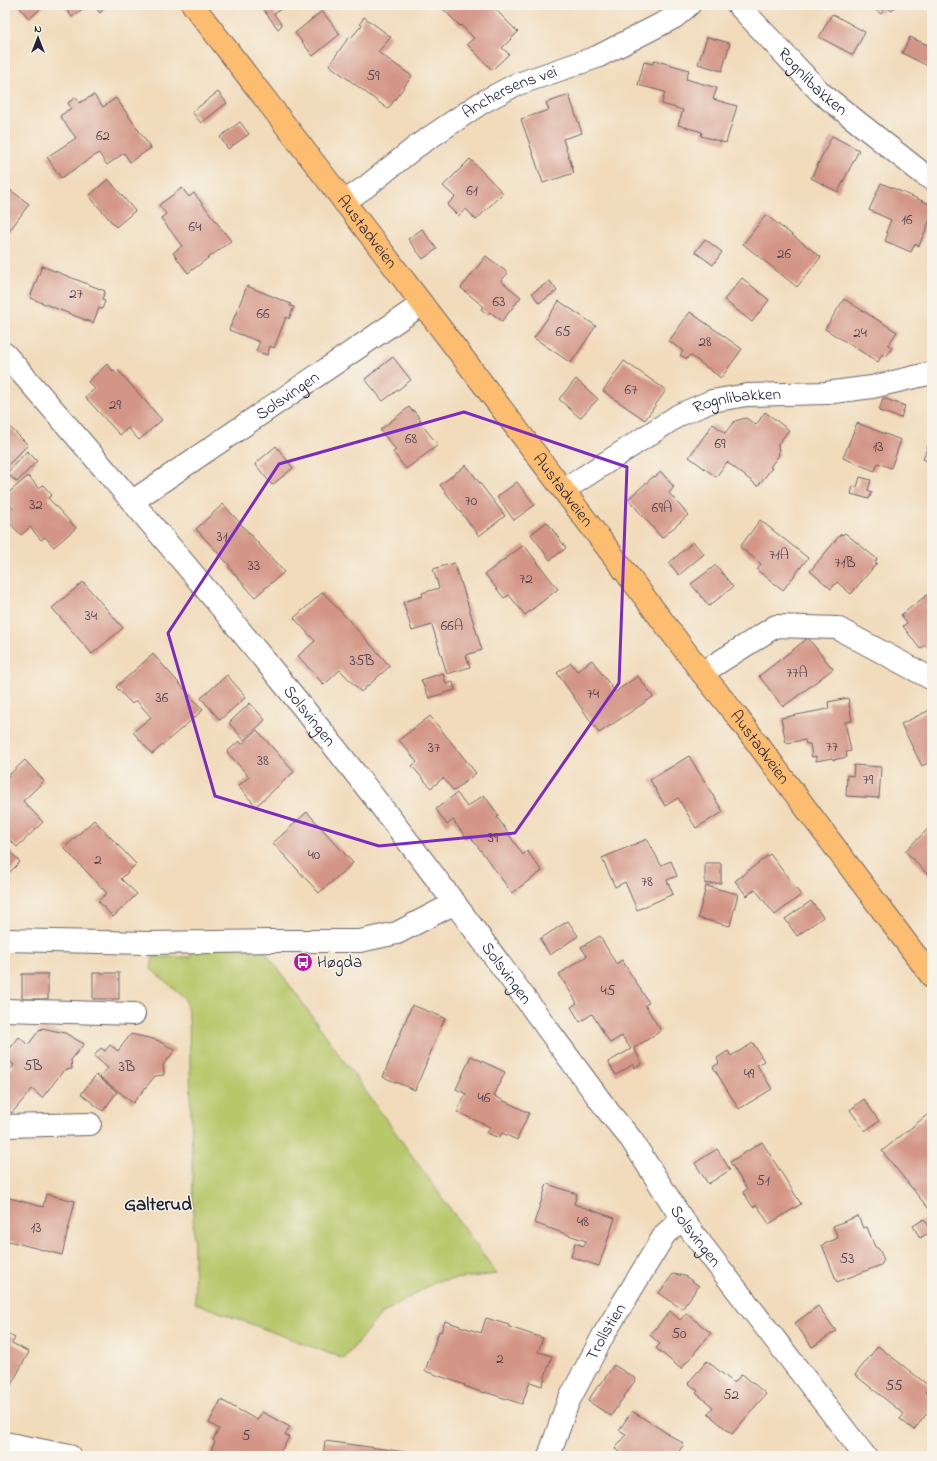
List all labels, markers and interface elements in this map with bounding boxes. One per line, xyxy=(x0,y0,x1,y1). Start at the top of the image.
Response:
north arrow xyxy=(18,18,58,58)
text: N xyxy=(34,21,42,37)
street label: Rognlibakken xyxy=(772,42,853,122)
street label: Anchersens vei xyxy=(457,59,560,125)
house number: 59 xyxy=(366,65,380,87)
house number: 62 xyxy=(96,125,111,147)
house number: 61 xyxy=(466,180,478,202)
street label: Austadveien xyxy=(331,190,404,274)
house number: 16 xyxy=(901,209,913,231)
house number: 64 xyxy=(189,216,201,238)
house number: 26 xyxy=(777,243,791,265)
house number: 27 xyxy=(69,283,83,305)
house number: 63 xyxy=(493,291,505,313)
house number: 66 xyxy=(256,303,270,325)
house number: 65 xyxy=(555,321,571,343)
house number: 24 xyxy=(853,322,867,344)
house number: 28 xyxy=(698,331,712,353)
street label: Solsvingen xyxy=(251,365,324,426)
house number: 67 xyxy=(625,379,637,401)
street label: Rognlibakken xyxy=(689,382,781,420)
house number: 29 xyxy=(109,394,121,416)
house number: 68 xyxy=(405,428,417,450)
house number: 69 xyxy=(714,433,726,455)
house number: 13 xyxy=(873,436,883,458)
street label: Austadveien xyxy=(527,448,599,532)
house number: 70 xyxy=(465,490,478,512)
house number: 32 xyxy=(29,494,43,516)
house number: 69A xyxy=(652,497,672,519)
house number: 31 xyxy=(217,526,228,548)
house number: 71A xyxy=(769,544,789,566)
house number: 71B xyxy=(834,552,856,574)
house number: 33 xyxy=(248,555,260,577)
house number: 72 xyxy=(519,568,533,590)
house number: 34 xyxy=(85,605,97,627)
house number: 66A xyxy=(441,615,463,637)
house number: 35B xyxy=(350,650,374,672)
house number: 77A xyxy=(786,662,808,684)
street label: Solsvingen xyxy=(277,680,342,752)
house number: 74 xyxy=(587,683,599,705)
house number: 36 xyxy=(156,687,169,709)
street label: Austadveien xyxy=(724,705,796,789)
house number: 77 xyxy=(826,736,838,758)
house number: 37 xyxy=(428,737,440,759)
house number: 38 xyxy=(257,750,269,772)
house number: 79 xyxy=(863,769,874,791)
house number: 39 xyxy=(488,827,499,849)
house number: 40 xyxy=(308,844,321,866)
house number: 2 xyxy=(94,849,102,871)
house number: 78 xyxy=(641,871,653,893)
street label: Solsvingen xyxy=(475,937,538,1010)
place label: Høgda xyxy=(317,950,362,977)
bus stop icon: Høgda xyxy=(292,951,314,973)
house number: 45 xyxy=(601,980,616,1002)
house number: 5B xyxy=(24,1055,42,1077)
house number: 3B xyxy=(119,1056,135,1078)
house number: 49 xyxy=(744,1063,755,1085)
house number: 46 xyxy=(478,1087,491,1109)
house number: 51 xyxy=(756,1170,770,1192)
district label: Galterud xyxy=(124,1192,192,1219)
street label: Solsvingen xyxy=(664,1200,727,1272)
house number: 48 xyxy=(577,1211,589,1233)
house number: 13 xyxy=(31,1217,41,1239)
house number: 53 xyxy=(840,1248,854,1270)
street label: Trollstien xyxy=(580,1298,632,1365)
house number: 50 xyxy=(671,1323,687,1345)
house number: 2 xyxy=(496,1348,504,1370)
house number: 55 xyxy=(885,1375,903,1397)
house number: 52 xyxy=(723,1384,740,1406)
house number: 5 xyxy=(242,1425,251,1447)

